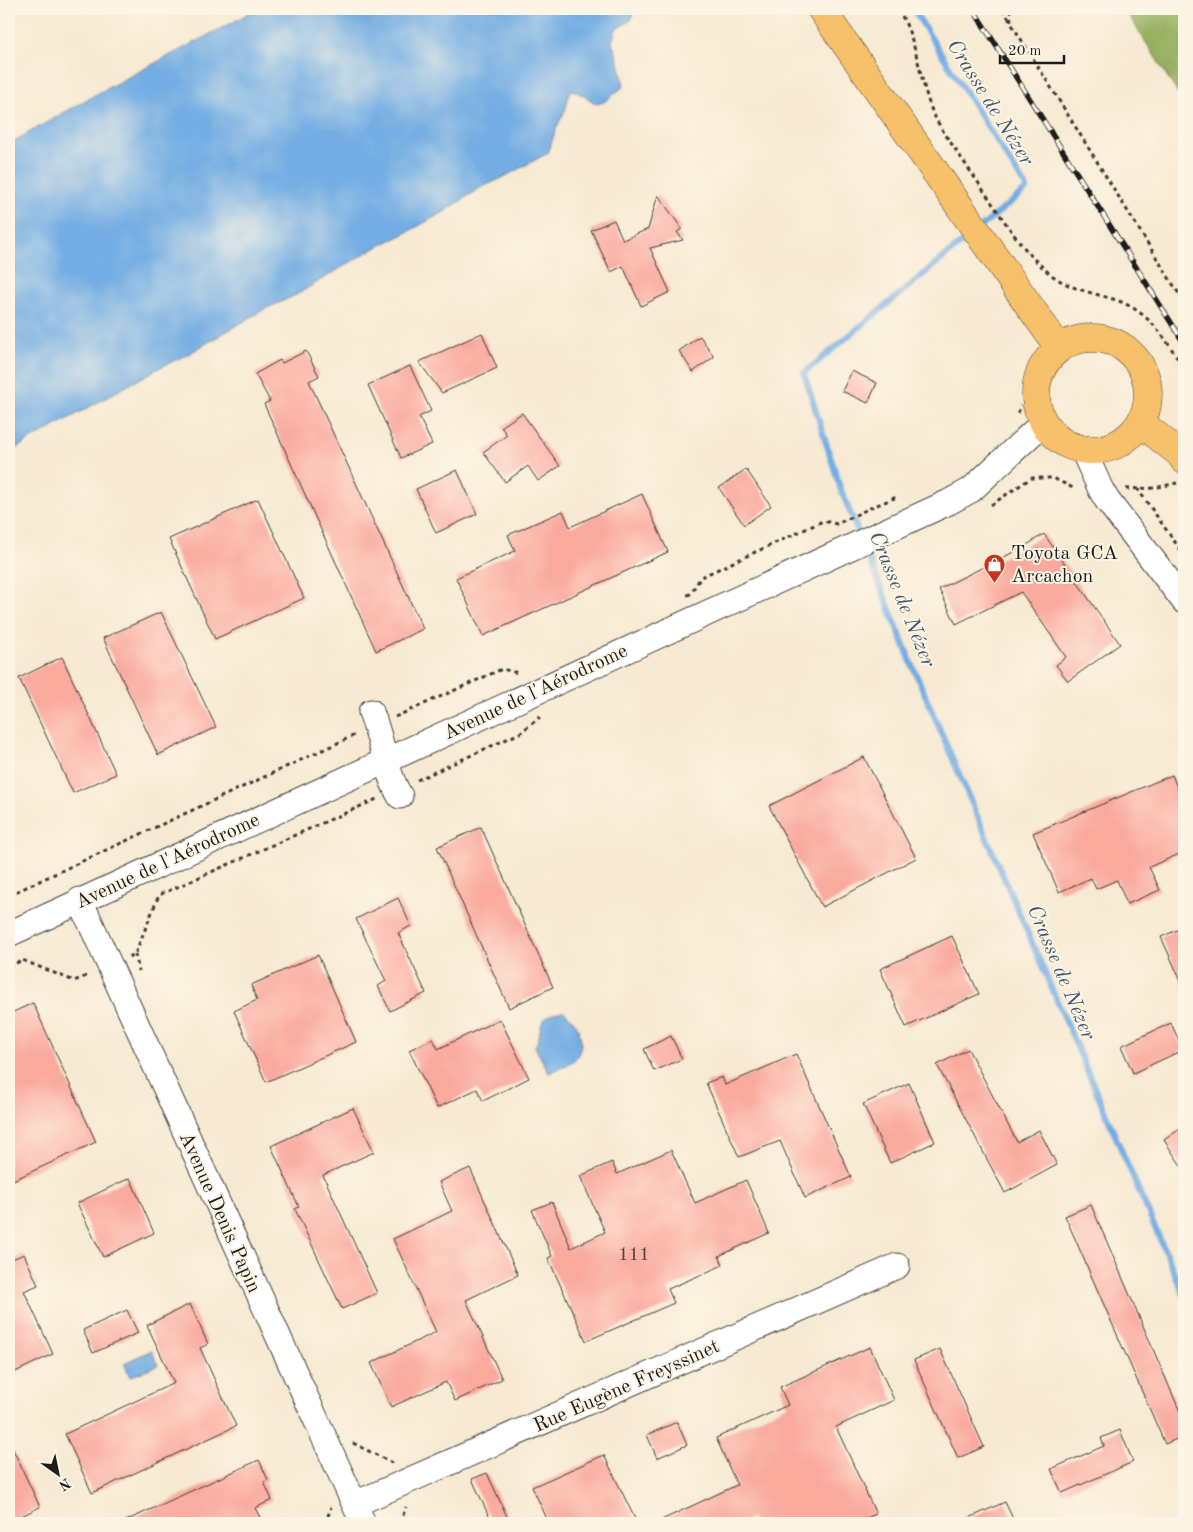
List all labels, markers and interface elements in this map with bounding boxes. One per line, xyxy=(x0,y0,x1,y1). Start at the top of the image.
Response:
scale bar xyxy=(1000,32,1064,64)
water label: Crasse de Nézer xyxy=(943,36,1037,170)
text: 20 m xyxy=(1008,44,1042,59)
water label: Crasse de Nézer xyxy=(865,529,939,671)
place label: Toyota GCA Arcachon xyxy=(1011,544,1118,587)
shop icon: Toyota GCA Arcachon xyxy=(983,552,1007,583)
street label: Avenue de l'Aérodrome xyxy=(441,641,631,744)
street label: Avenue de l'Aérodrome xyxy=(73,810,263,913)
water label: Crasse de Nézer xyxy=(1023,902,1099,1044)
street label: Avenue Denis Papin xyxy=(175,1129,264,1296)
house number: 111 xyxy=(618,1246,650,1264)
street label: Rue Eugène Freyssinet xyxy=(531,1337,723,1437)
north arrow xyxy=(32,1450,82,1500)
text: N xyxy=(56,1475,73,1493)

